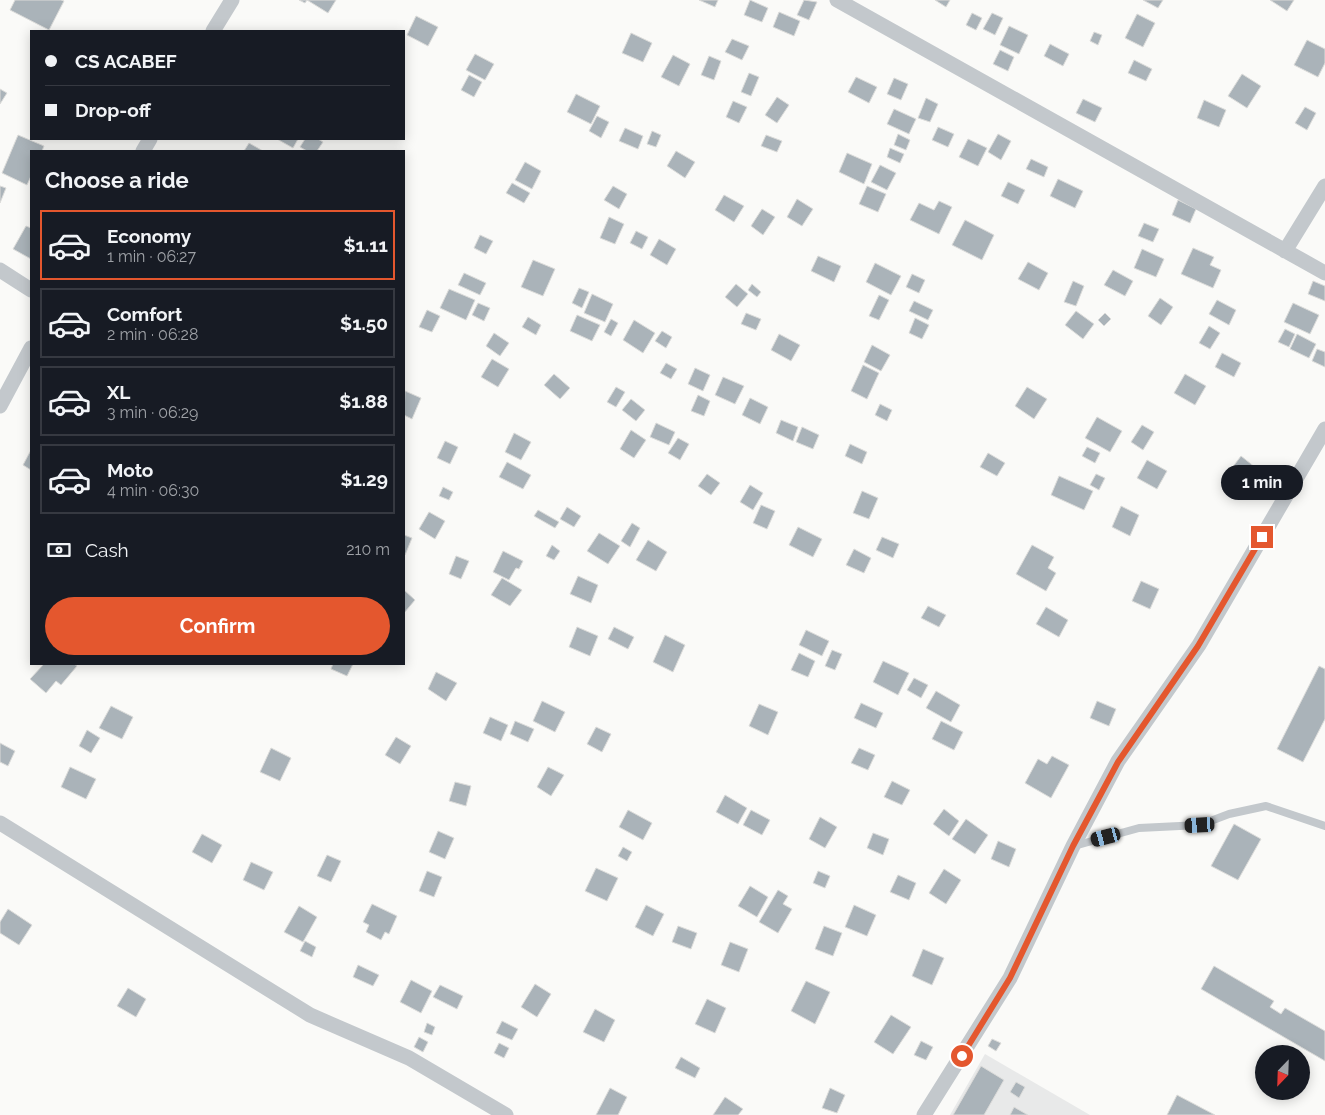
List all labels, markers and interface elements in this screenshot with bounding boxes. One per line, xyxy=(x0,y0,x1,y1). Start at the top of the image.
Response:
text: CS ACABEF xyxy=(75,50,177,72)
text: Drop-off xyxy=(75,99,151,121)
text: Choose a ride xyxy=(45,167,189,193)
icon: car xyxy=(47,223,92,268)
text: Economy xyxy=(107,225,191,247)
text: $1.11 xyxy=(344,234,388,256)
text: 1 min · 06:27 xyxy=(107,247,196,266)
icon: car xyxy=(47,301,92,346)
text: Comfort xyxy=(107,303,182,325)
text: $1.50 xyxy=(340,312,388,334)
text: 2 min · 06:28 xyxy=(107,325,198,344)
icon: car xyxy=(47,379,92,424)
text: XL xyxy=(107,381,130,403)
text: $1.88 xyxy=(339,390,388,412)
text: 3 min · 06:29 xyxy=(107,403,199,422)
icon: car xyxy=(47,457,92,502)
text: Moto xyxy=(107,459,153,481)
callout: 1 min xyxy=(1221,464,1303,500)
text: $1.29 xyxy=(340,468,388,490)
text: 1 min xyxy=(1242,473,1282,492)
text: 4 min · 06:30 xyxy=(107,481,199,500)
route end xyxy=(1251,526,1273,548)
icon: cash xyxy=(45,536,73,564)
text: Cash xyxy=(85,539,129,561)
text: 210 m xyxy=(346,540,390,559)
button: Confirm xyxy=(45,597,390,655)
car xyxy=(1184,817,1215,833)
car xyxy=(1089,826,1122,848)
route start xyxy=(951,1045,973,1067)
north arrow xyxy=(1255,1045,1310,1100)
map controls xyxy=(1255,1045,1310,1100)

